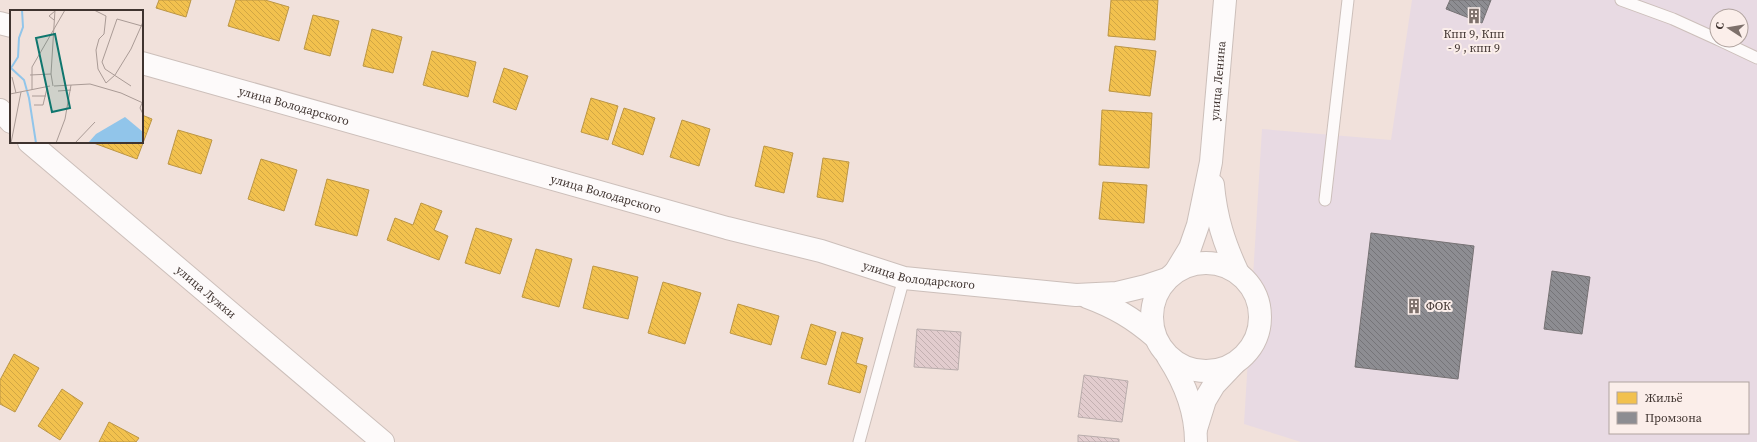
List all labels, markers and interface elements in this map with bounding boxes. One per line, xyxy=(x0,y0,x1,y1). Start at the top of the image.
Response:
building icon: Кпп 9, Кпп - 9 , кпп 9 xyxy=(1465,7,1483,25)
north arrow xyxy=(1709,8,1749,48)
inset map xyxy=(10,10,143,143)
text: С xyxy=(1712,21,1728,31)
place label: Кпп 9, Кпп - 9 , кпп 9 xyxy=(1444,26,1504,56)
street label: улица Ленина xyxy=(1207,40,1229,121)
street label: улица Володарского xyxy=(237,83,352,129)
street label: улица Володарского xyxy=(549,171,663,217)
street label: улица Володарского xyxy=(861,257,976,293)
street label: улица Лужки xyxy=(173,262,240,322)
building icon: ФОК xyxy=(1405,297,1423,315)
place label: ФОК xyxy=(1426,298,1451,314)
legend xyxy=(1609,382,1749,434)
text: Жильё xyxy=(1645,390,1683,406)
text: Промзона xyxy=(1645,410,1703,426)

